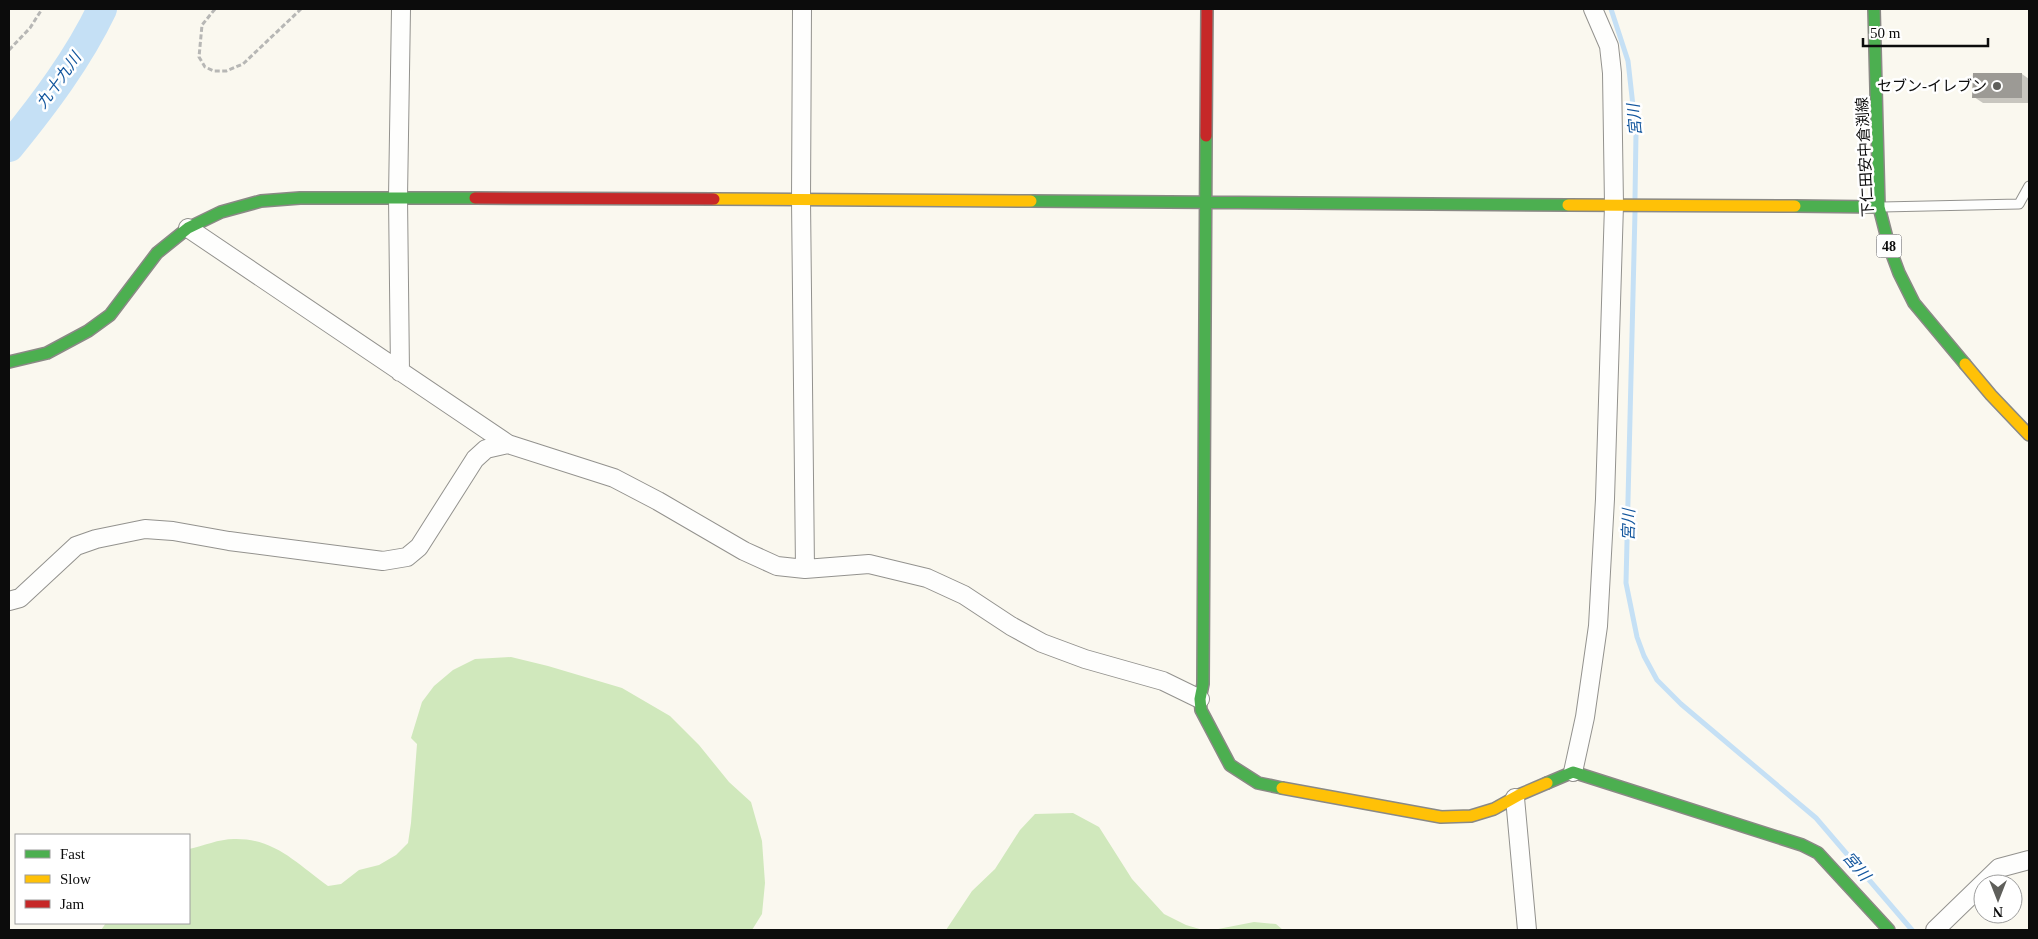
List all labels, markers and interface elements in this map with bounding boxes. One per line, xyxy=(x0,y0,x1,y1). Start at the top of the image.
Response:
scale bar xyxy=(1863,15,1988,47)
text: 50 m xyxy=(1870,25,1901,41)
water label: 九十九川 xyxy=(33,48,85,111)
place label: セブン-イレブン xyxy=(1877,78,1987,94)
marker: セブン-イレブン xyxy=(1991,80,2003,92)
street label: 下仁田安中倉渕線 xyxy=(1854,97,1876,217)
water label: 宮川 xyxy=(1624,101,1644,137)
road number: 48 xyxy=(1876,235,1902,258)
water label: 宮川 xyxy=(1620,507,1637,541)
legend xyxy=(15,834,190,924)
text: Fast xyxy=(60,846,86,862)
water label: 宮川 xyxy=(1840,849,1875,886)
text: Slow xyxy=(60,871,91,887)
north arrow xyxy=(1973,874,2023,924)
text: Jam xyxy=(60,896,84,912)
text: N xyxy=(1993,904,2003,919)

